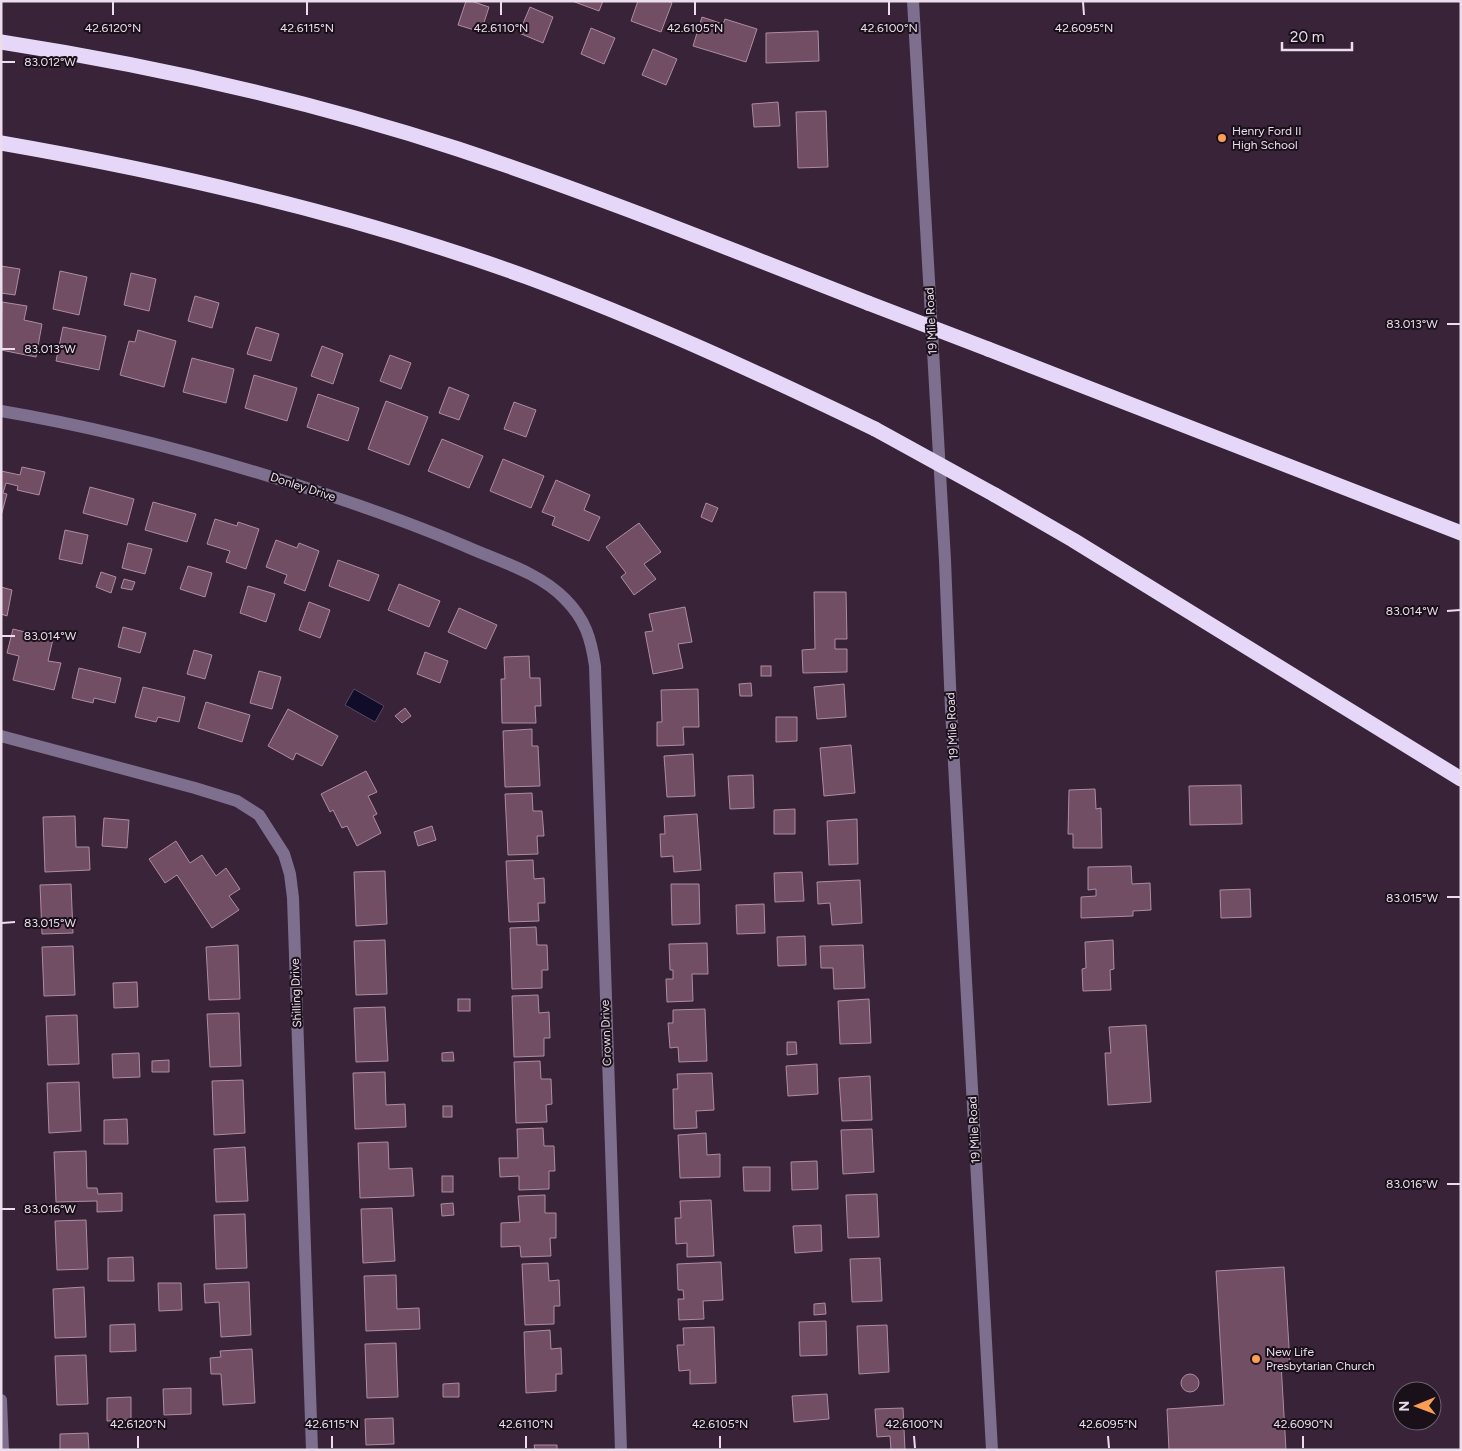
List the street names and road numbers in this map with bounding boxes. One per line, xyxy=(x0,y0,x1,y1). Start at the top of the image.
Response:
street label: 19 Mile Road xyxy=(922,287,940,355)
street label: Donley Drive xyxy=(269,470,338,504)
street label: 19 Mile Road xyxy=(943,692,961,760)
street label: Shilling Drive xyxy=(288,958,304,1028)
street label: Crown Drive xyxy=(598,999,614,1066)
street label: 19 Mile Road xyxy=(965,1096,983,1164)

